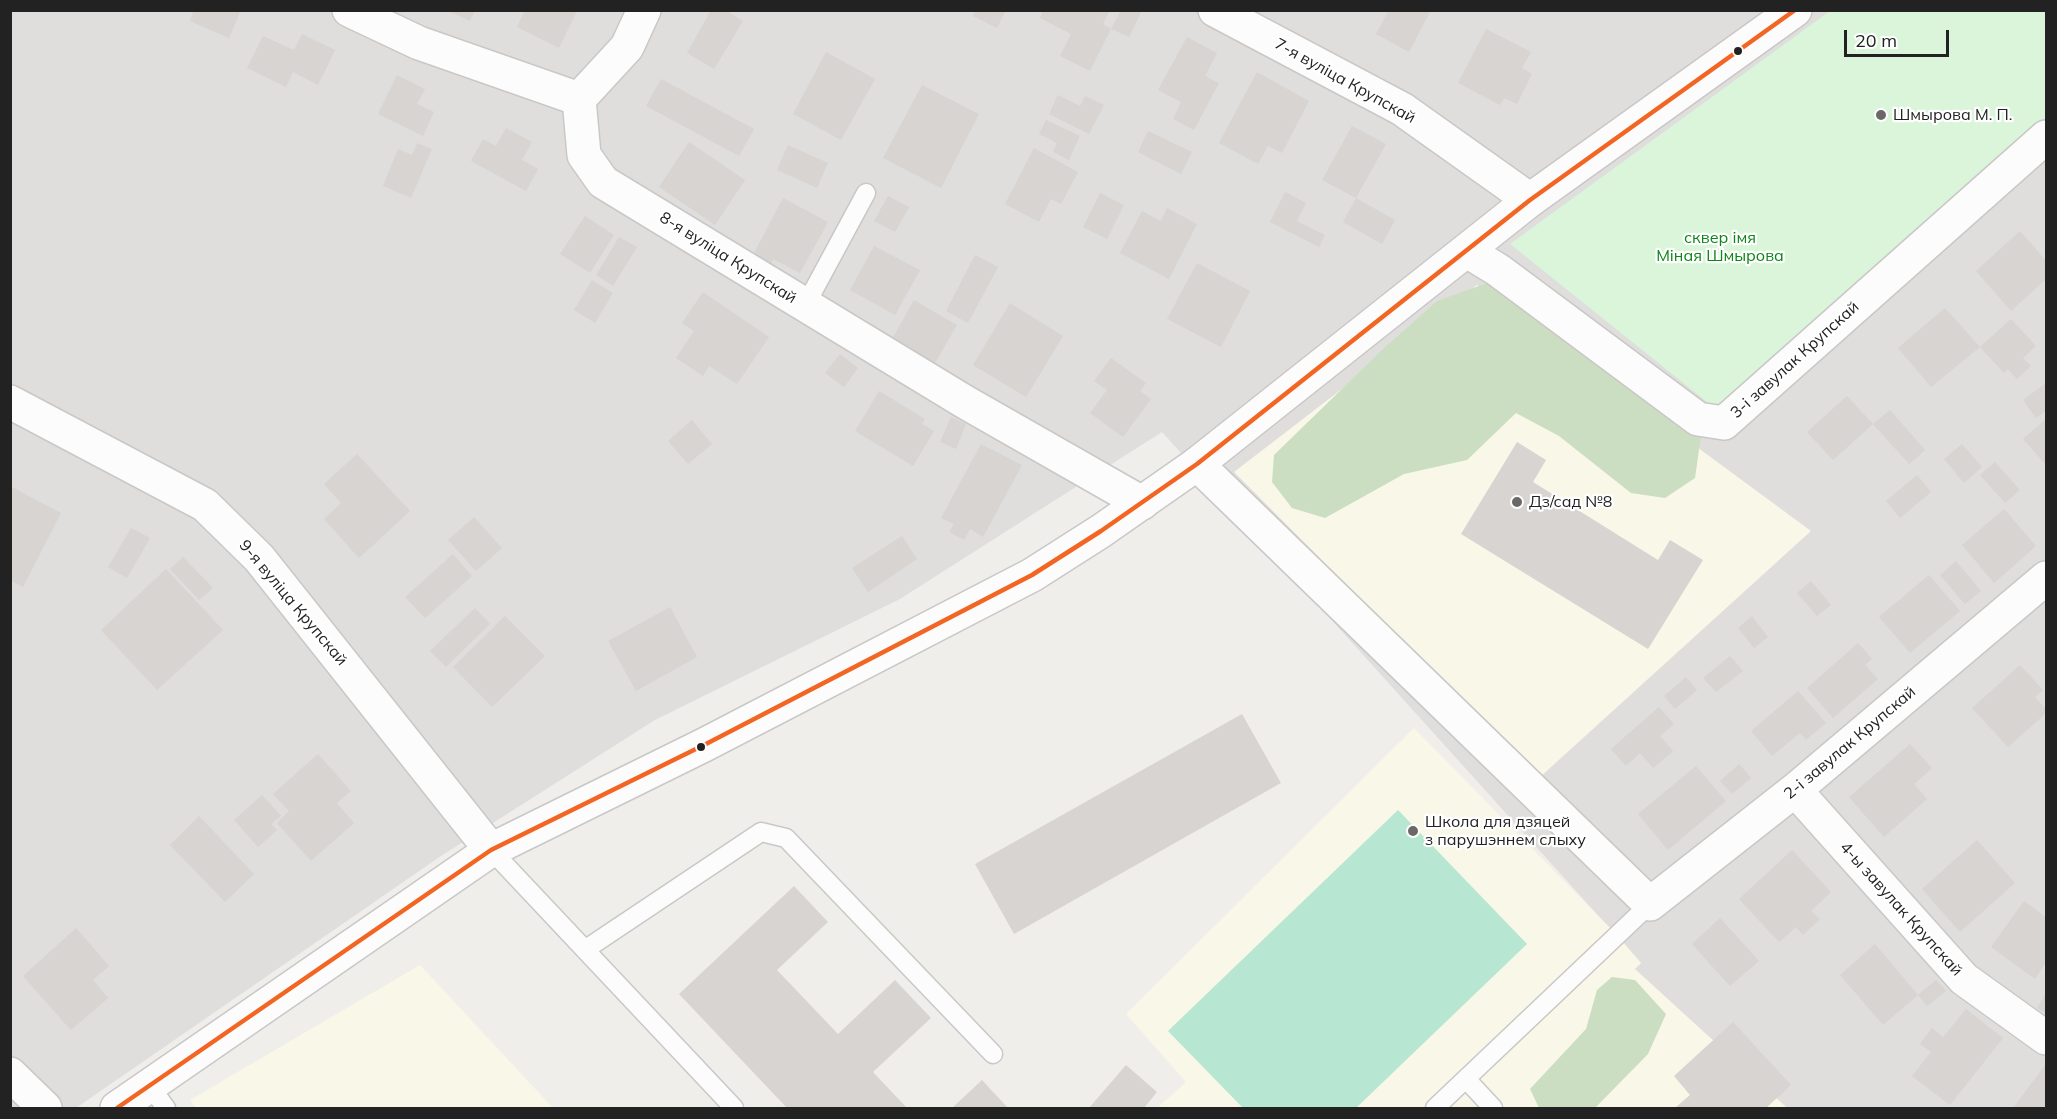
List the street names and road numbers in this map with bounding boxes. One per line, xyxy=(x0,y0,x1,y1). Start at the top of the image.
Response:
street label: 7-я вуліца Крупскай xyxy=(1271,34,1419,128)
street label: 8-я вуліца Крупскай xyxy=(656,208,800,308)
street label: 3-і завулак Крупскай xyxy=(1727,297,1863,423)
street label: 9-я вуліца Крупскай xyxy=(235,536,351,670)
street label: 2-і завулак Крупскай xyxy=(1780,682,1920,804)
street label: 4-ы завулак Крупскай xyxy=(1836,838,1966,980)

